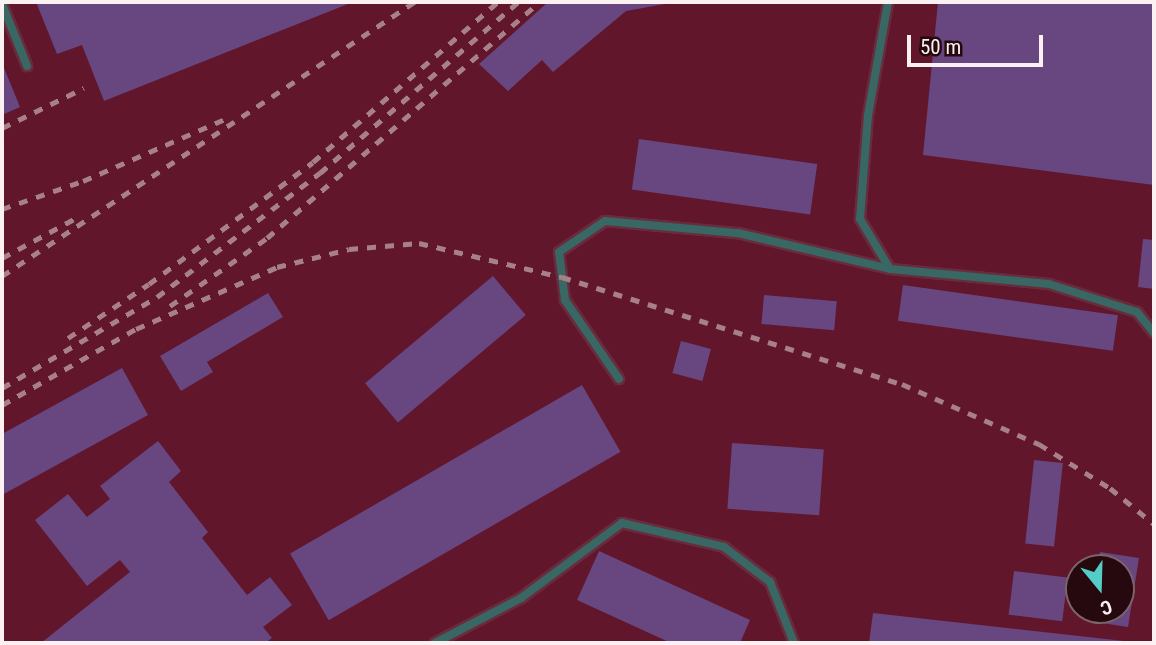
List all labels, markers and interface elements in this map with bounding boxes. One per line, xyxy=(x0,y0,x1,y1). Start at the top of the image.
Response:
scale bar xyxy=(911,21,1048,65)
text: 50 m xyxy=(920,35,961,59)
north arrow xyxy=(1065,554,1135,624)
text: С xyxy=(1097,595,1115,620)

